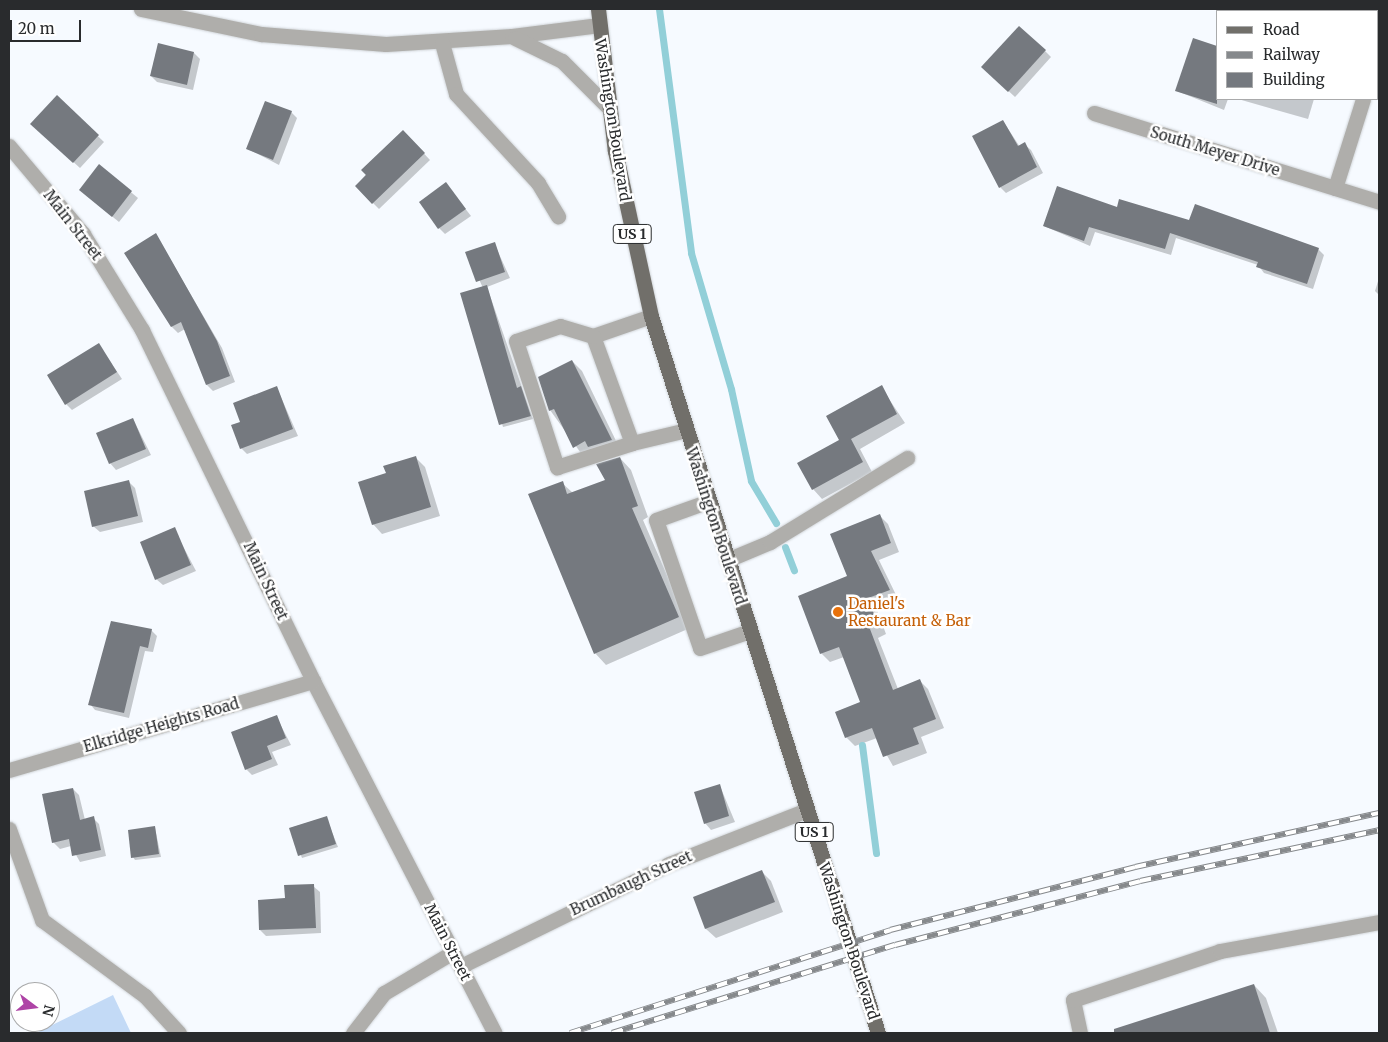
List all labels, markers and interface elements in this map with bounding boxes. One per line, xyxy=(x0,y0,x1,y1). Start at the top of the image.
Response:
scale bar xyxy=(12,10,84,42)
legend xyxy=(1216,10,1378,100)
text: 20 m xyxy=(18,19,55,38)
text: Road xyxy=(1263,20,1299,39)
street label: Washington Boulevard xyxy=(591,38,635,202)
text: Railway xyxy=(1263,45,1320,64)
text: Building xyxy=(1263,70,1325,89)
street label: South Meyer Drive xyxy=(1148,123,1282,179)
street label: Main Street xyxy=(40,186,106,264)
road number: US 1 xyxy=(612,222,652,245)
street label: Washington Boulevard xyxy=(682,445,750,607)
street label: Main Street xyxy=(240,539,292,623)
place label: Daniel's Restaurant & Bar xyxy=(848,594,971,629)
marker: Daniel's Restaurant & Bar xyxy=(832,606,844,618)
street label: Elkridge Heights Road xyxy=(81,694,241,756)
road number: US 1 xyxy=(794,820,834,844)
street label: Brumbaugh Street xyxy=(567,847,695,919)
street label: Washington Boulevard xyxy=(815,860,883,1022)
street label: Main Street xyxy=(421,900,475,984)
north arrow xyxy=(10,982,60,1032)
text: N xyxy=(38,1003,59,1018)

